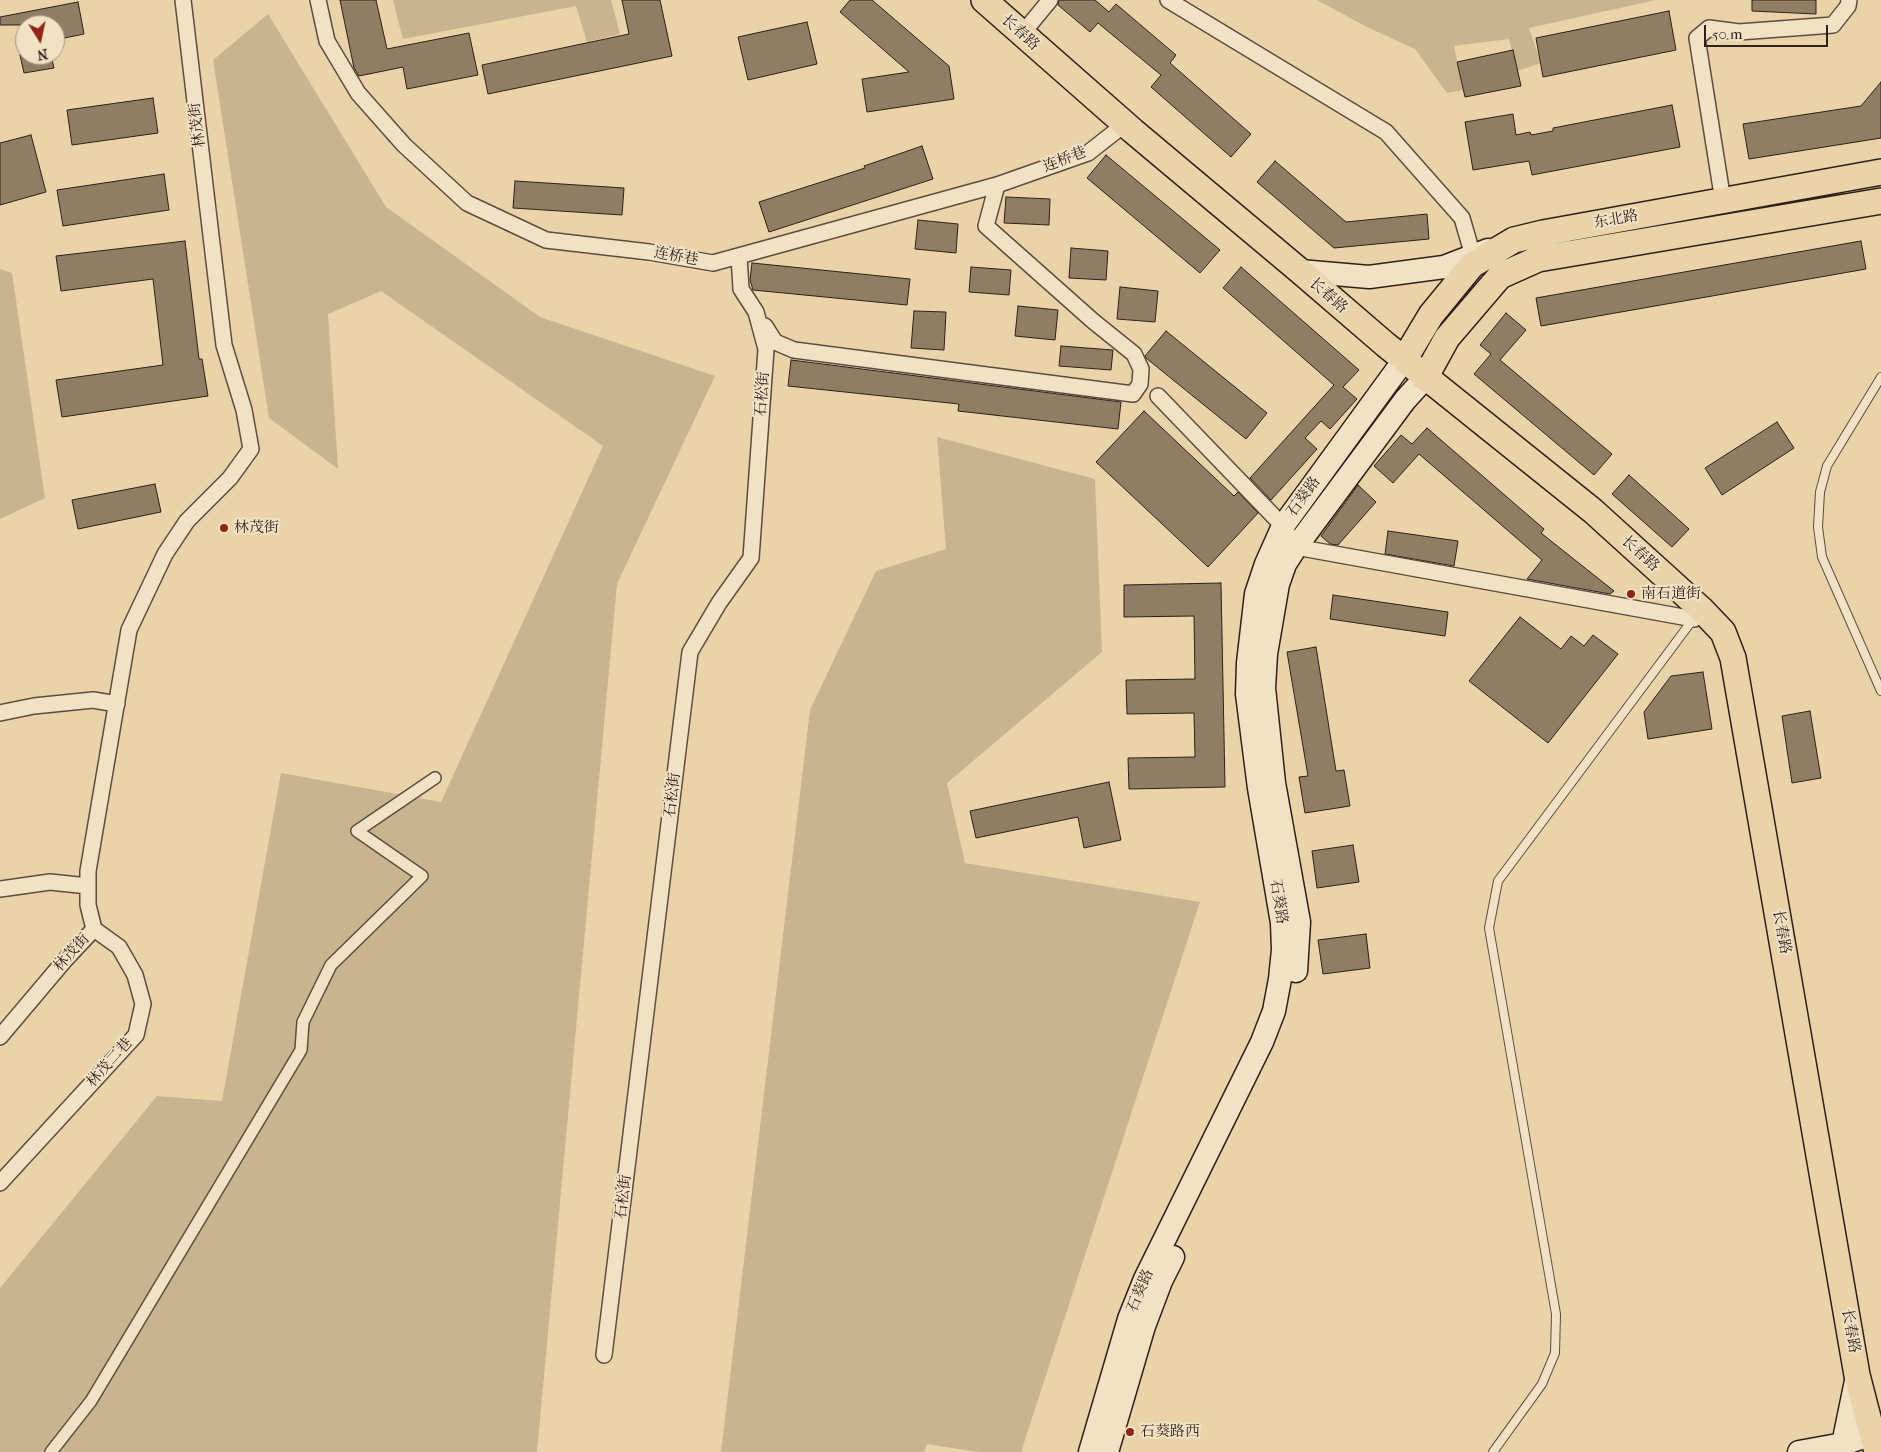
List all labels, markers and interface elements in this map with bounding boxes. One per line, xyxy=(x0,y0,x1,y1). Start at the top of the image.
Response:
street label: 长春路 xyxy=(997,11,1043,55)
north arrow xyxy=(15,15,65,65)
scale bar xyxy=(1706,15,1830,47)
text: 50 m xyxy=(1712,25,1742,43)
text: N xyxy=(36,45,49,64)
street label: 林茂街 xyxy=(186,102,210,148)
street label: 连桥巷 xyxy=(1041,144,1089,176)
street label: 东北路 xyxy=(1592,207,1640,233)
street label: 连桥巷 xyxy=(652,244,700,270)
street label: 长春路 xyxy=(1305,274,1351,318)
street label: 石松街 xyxy=(752,371,774,417)
street label: 石葵路 xyxy=(1283,474,1325,520)
place label: 林茂街 xyxy=(234,519,279,537)
marker: 林茂街 xyxy=(218,522,230,534)
street label: 长春路 xyxy=(1617,532,1663,576)
place label: 南石道街 xyxy=(1641,585,1701,603)
marker: 南石道街 xyxy=(1625,588,1637,600)
street label: 石松街 xyxy=(661,772,685,818)
street label: 石葵路 xyxy=(1266,878,1290,926)
street label: 长春路 xyxy=(1768,908,1794,956)
street label: 林茂街 xyxy=(50,930,94,976)
street label: 林茂二巷 xyxy=(83,1035,137,1091)
street label: 石松街 xyxy=(612,1174,636,1220)
street label: 石葵路 xyxy=(1124,1267,1158,1315)
street label: 长春路 xyxy=(1837,1307,1863,1355)
place label: 石葵路西 xyxy=(1140,1423,1200,1441)
marker: 石葵路西 xyxy=(1124,1426,1136,1438)

